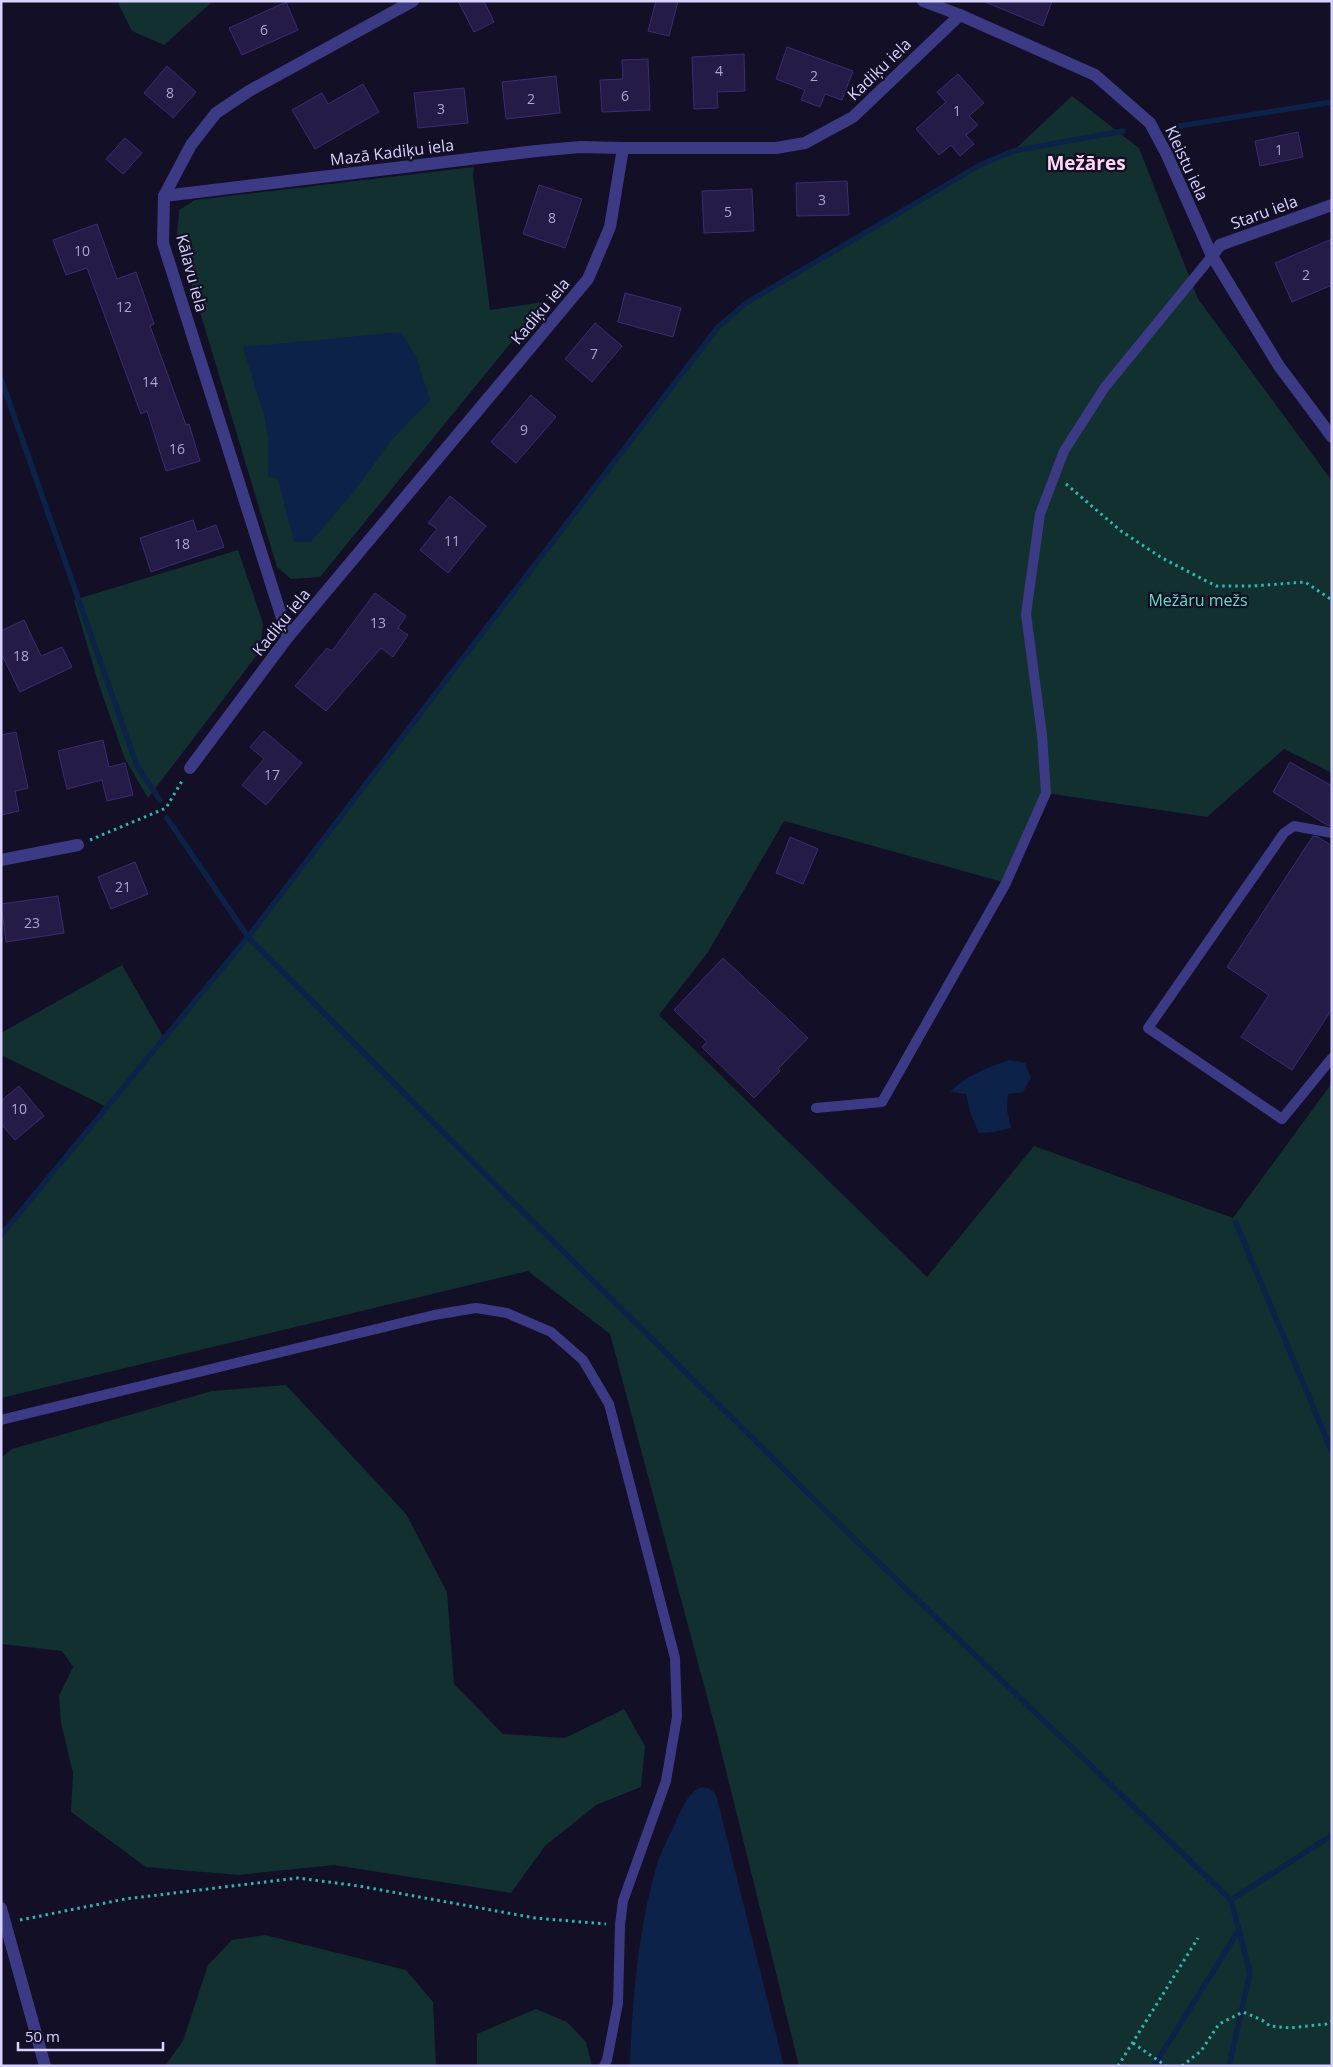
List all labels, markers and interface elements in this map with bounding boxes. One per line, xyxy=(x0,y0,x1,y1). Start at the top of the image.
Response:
house number: 6 xyxy=(260,20,268,39)
street label: Kadiķu iela xyxy=(842,33,916,105)
house number: 4 xyxy=(715,61,723,80)
house number: 2 xyxy=(810,66,818,85)
house number: 8 xyxy=(166,83,174,102)
house number: 6 xyxy=(621,86,629,105)
house number: 2 xyxy=(527,89,535,108)
house number: 3 xyxy=(437,99,445,118)
house number: 1 xyxy=(953,101,961,120)
street label: Kleistu iela xyxy=(1160,122,1214,204)
street label: Mazā Kadiķu iela xyxy=(329,133,455,171)
house number: 1 xyxy=(1275,140,1283,159)
district label: Mežāres xyxy=(1046,150,1126,176)
house number: 3 xyxy=(818,190,826,209)
street label: Staru iela xyxy=(1227,190,1301,234)
house number: 5 xyxy=(724,202,732,221)
house number: 8 xyxy=(548,208,556,227)
street label: Kālavu iela xyxy=(171,232,213,314)
house number: 10 xyxy=(74,241,90,260)
house number: 2 xyxy=(1302,265,1310,284)
street label: Kadiķu iela xyxy=(506,273,574,349)
house number: 12 xyxy=(116,297,132,316)
house number: 7 xyxy=(590,344,598,363)
house number: 14 xyxy=(142,372,158,391)
house number: 9 xyxy=(520,420,528,439)
house number: 16 xyxy=(169,439,185,458)
house number: 11 xyxy=(444,531,460,550)
house number: 18 xyxy=(174,534,190,553)
street label: Kadiķu iela xyxy=(247,584,315,660)
park label: Mežāru mežs xyxy=(1148,589,1248,611)
house number: 13 xyxy=(370,613,386,632)
house number: 18 xyxy=(13,646,29,665)
house number: 17 xyxy=(264,765,280,784)
house number: 21 xyxy=(115,877,131,896)
house number: 23 xyxy=(24,913,40,932)
house number: 10 xyxy=(11,1099,27,1118)
scale bar xyxy=(18,2020,162,2052)
text: 50 m xyxy=(25,2026,60,2046)

